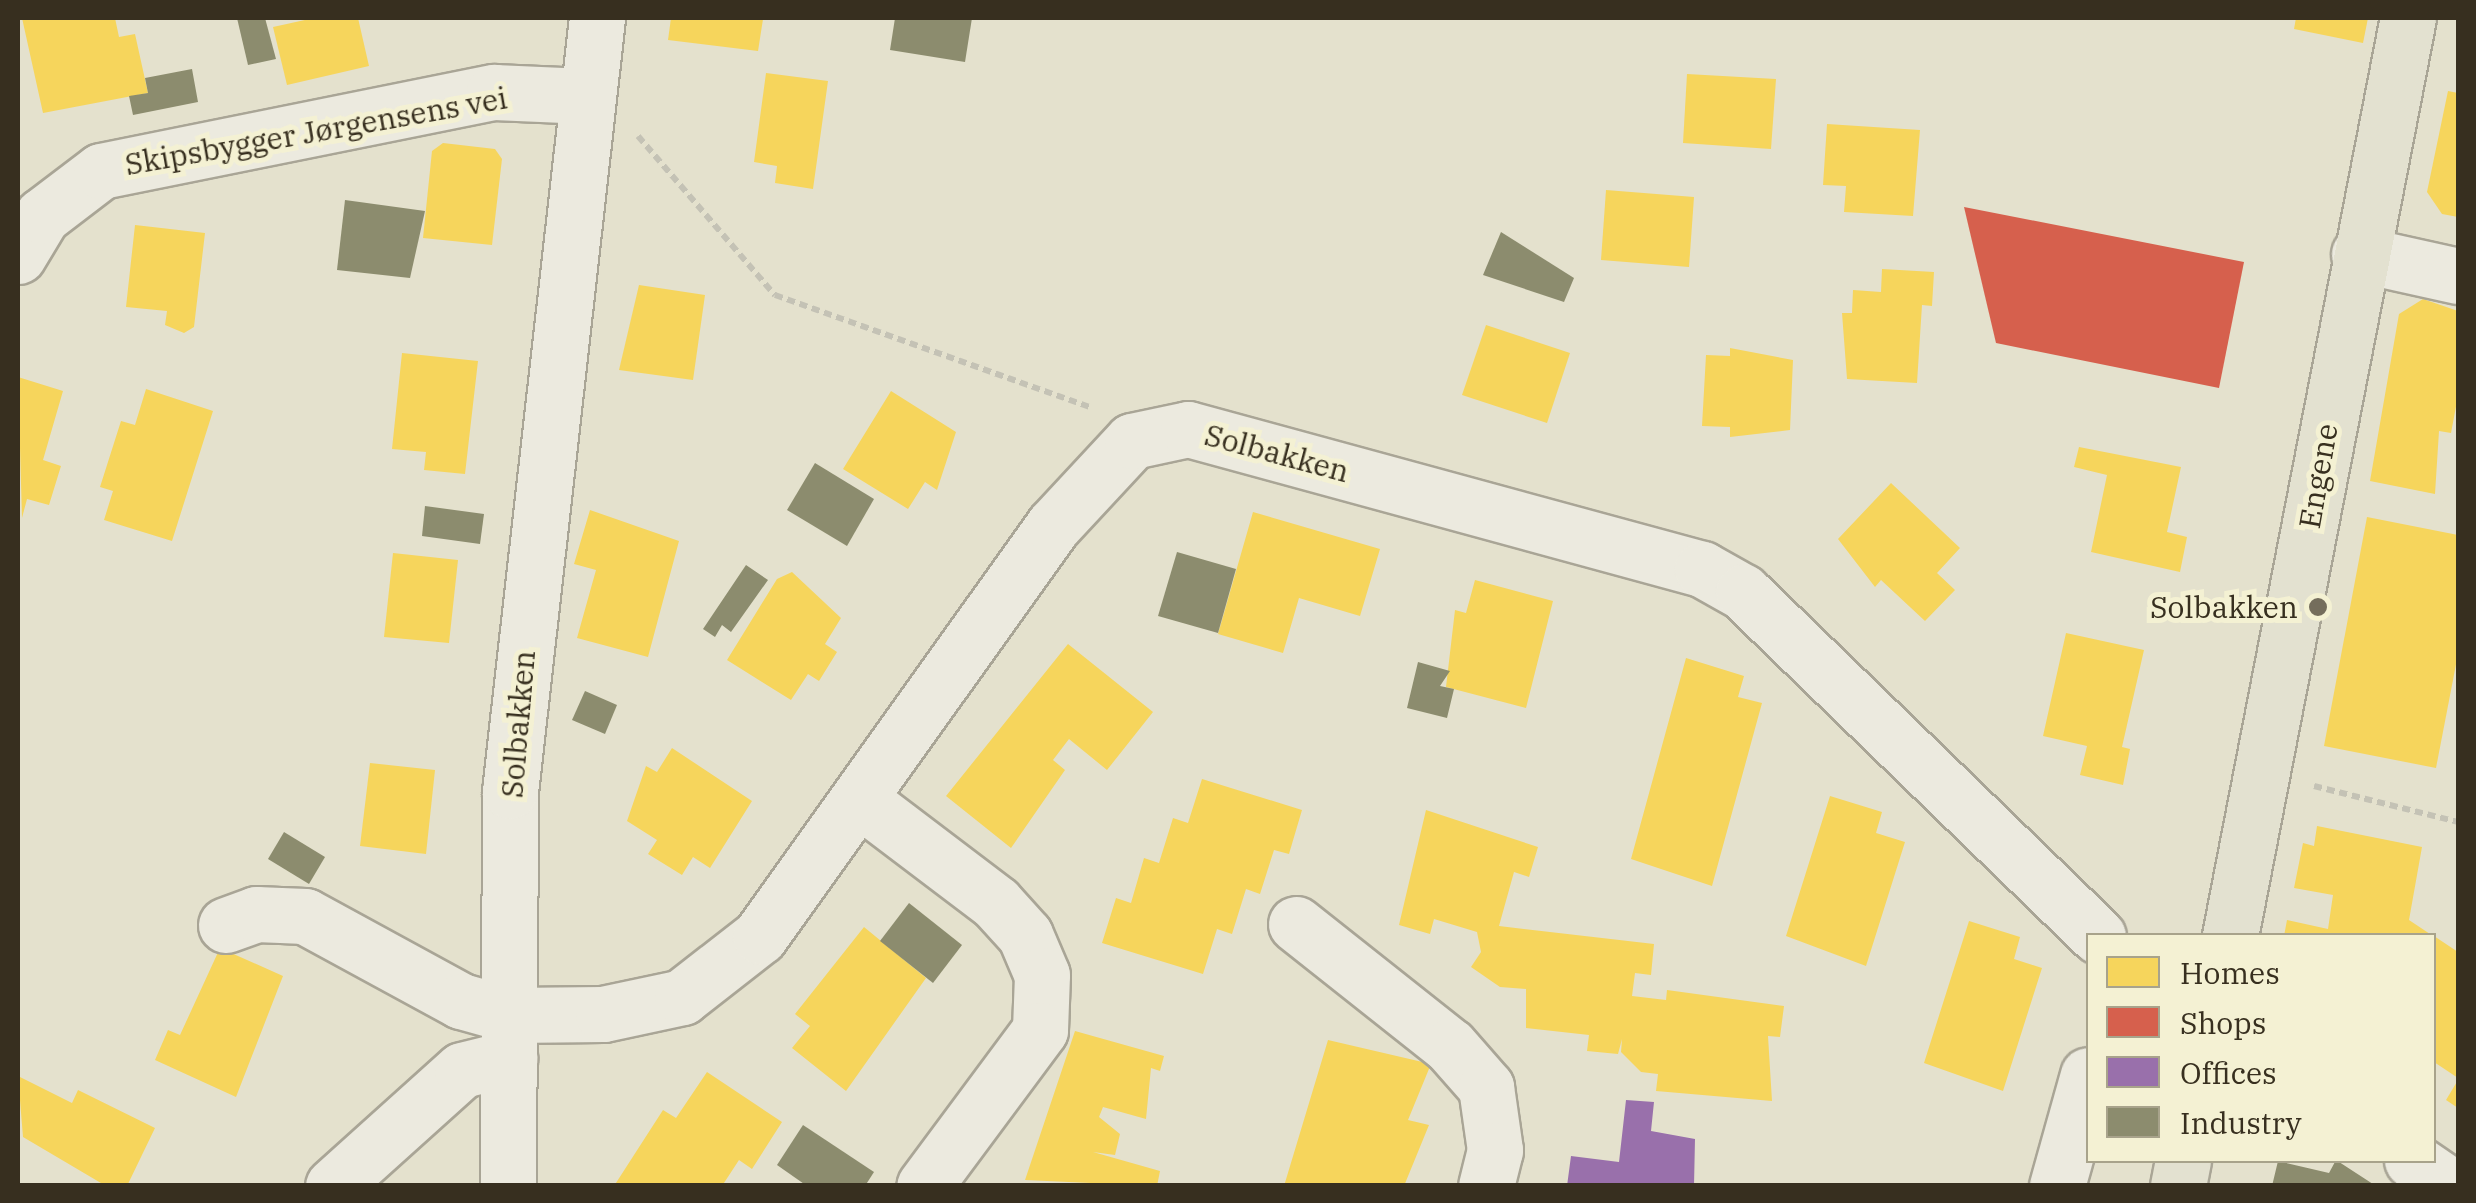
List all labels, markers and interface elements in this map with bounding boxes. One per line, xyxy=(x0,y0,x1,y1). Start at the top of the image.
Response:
street label: Skipsbygger Jørgensens vei xyxy=(122,80,510,182)
street label: Solbakken xyxy=(1201,416,1353,490)
street label: Engene xyxy=(2291,421,2345,531)
place label: Solbakken xyxy=(2150,589,2298,625)
marker: Solbakken xyxy=(2307,596,2329,618)
street label: Solbakken xyxy=(494,649,542,799)
legend xyxy=(2086,933,2436,1163)
text: Homes xyxy=(2180,953,2280,992)
text: Shops xyxy=(2180,1003,2266,1042)
text: Offices xyxy=(2180,1053,2277,1092)
text: Industry xyxy=(2180,1103,2302,1142)

